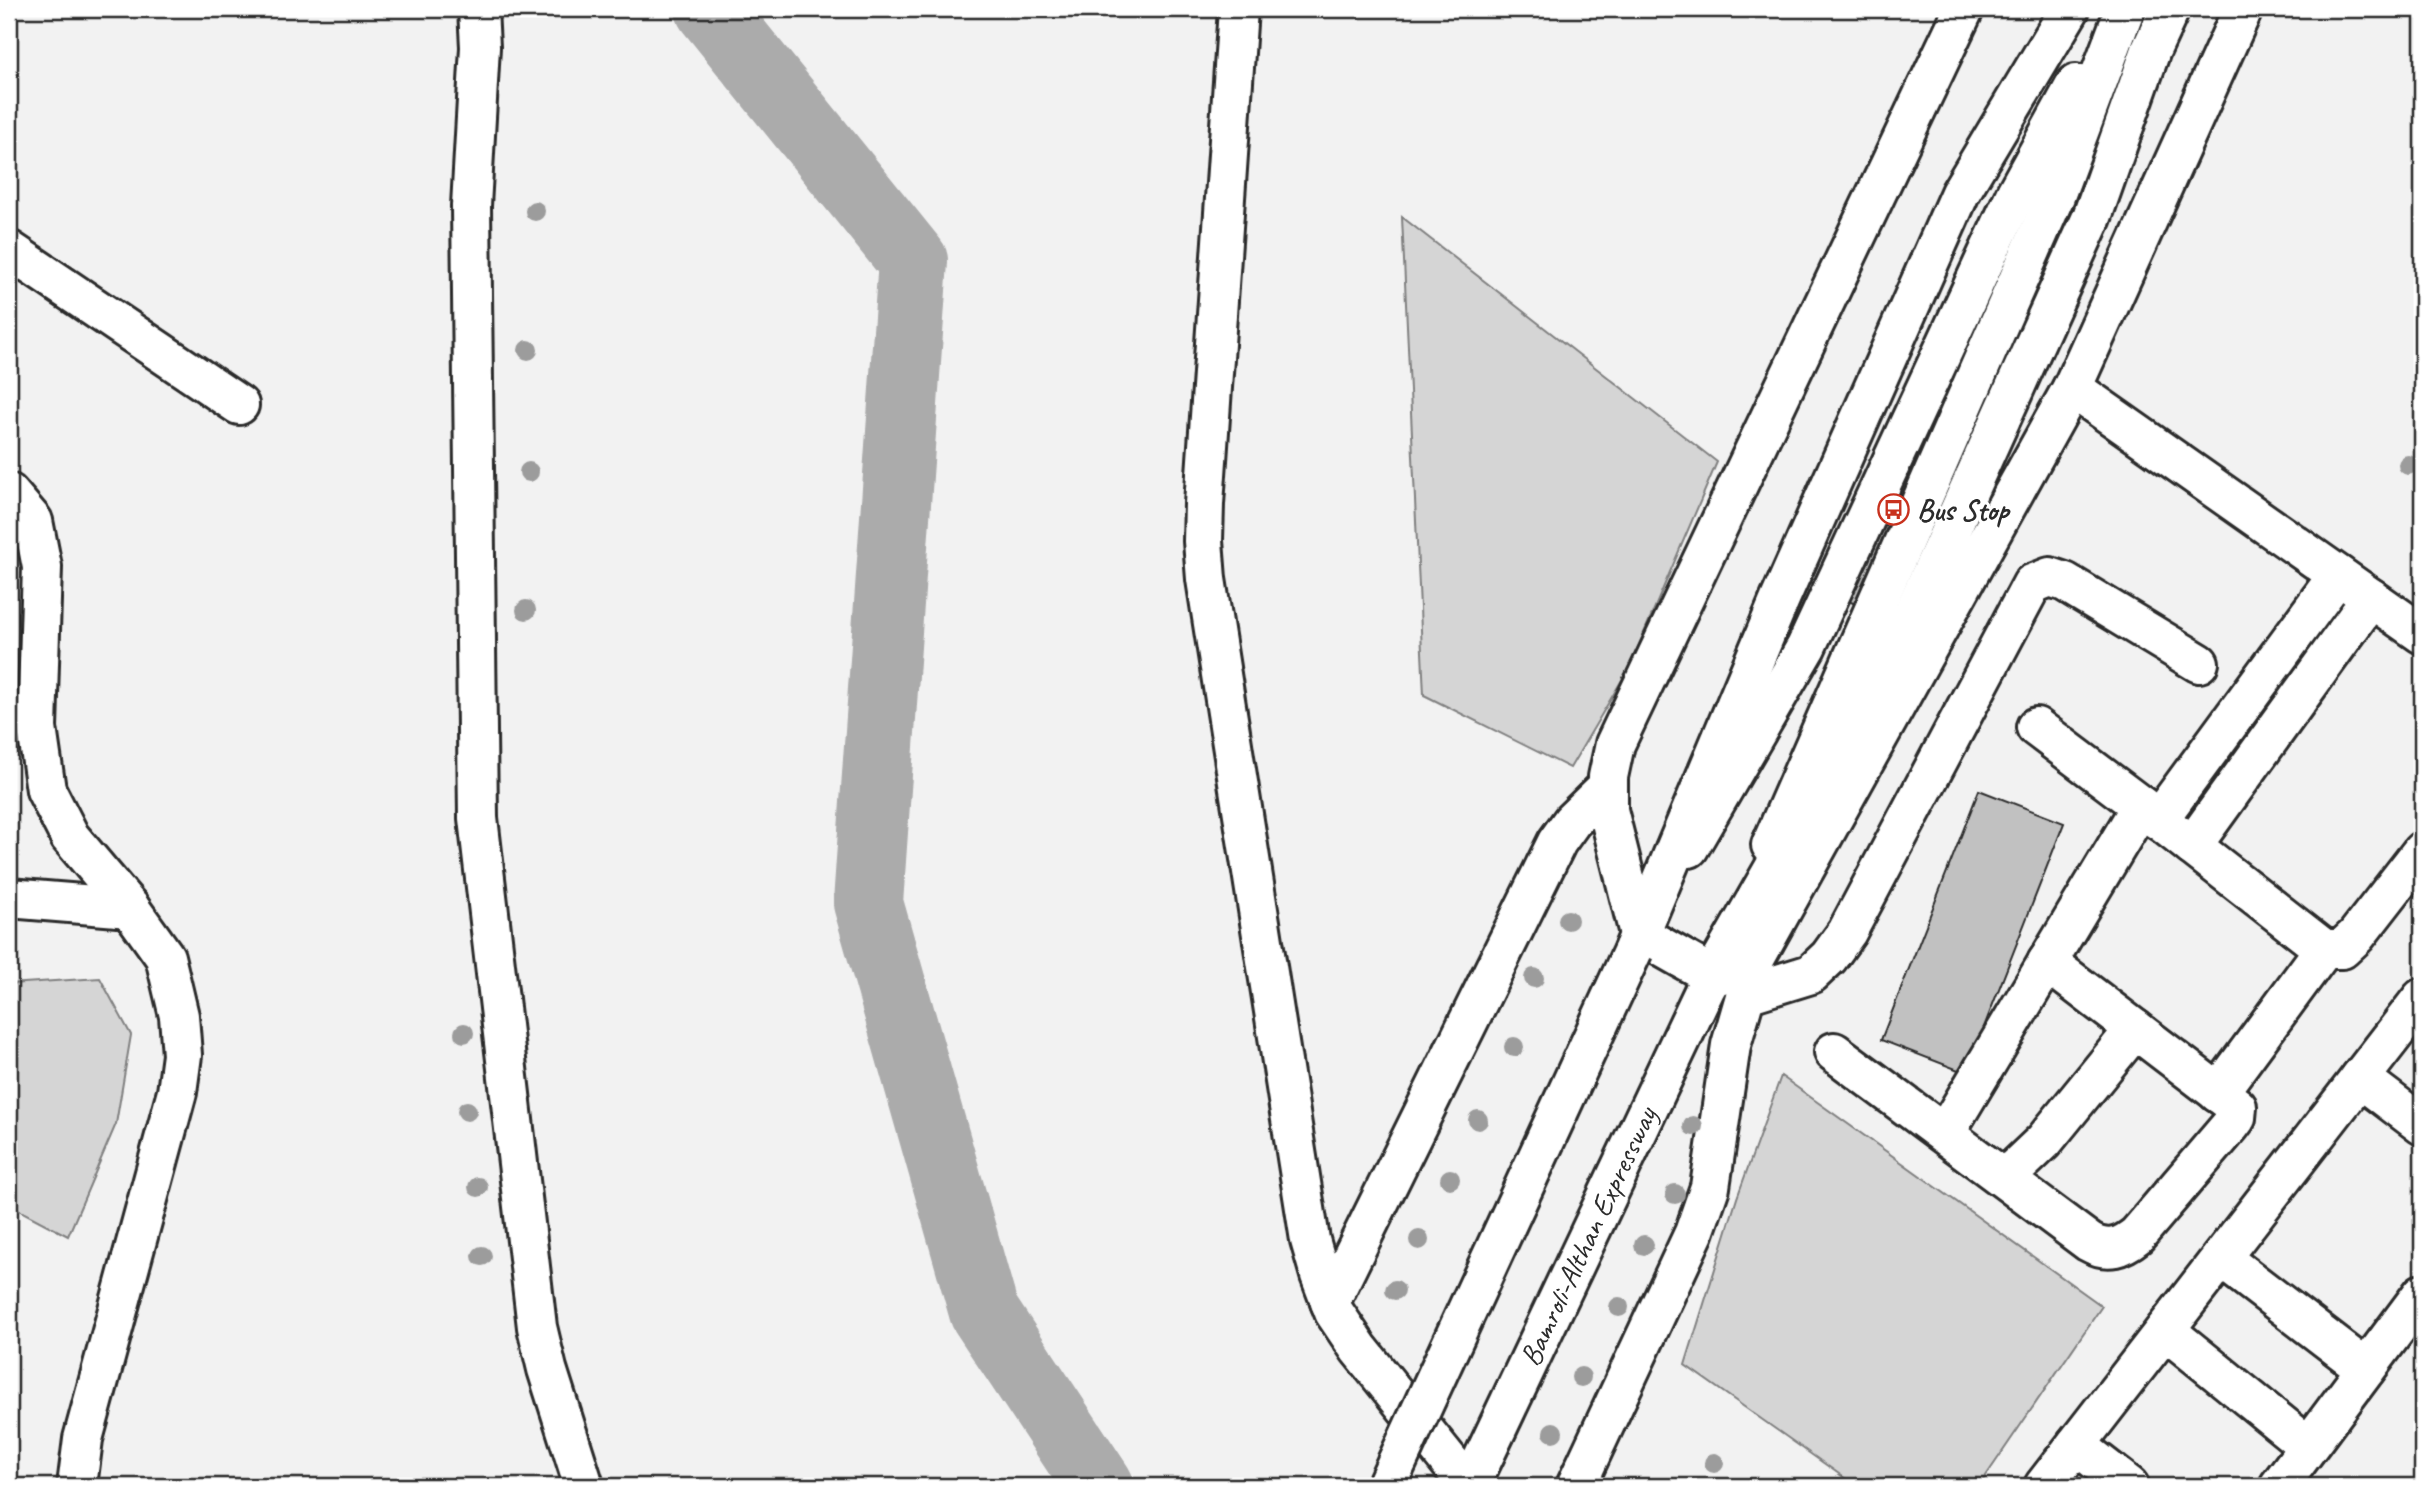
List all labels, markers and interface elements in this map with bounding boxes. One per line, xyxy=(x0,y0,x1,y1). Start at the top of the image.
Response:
place label: Bus Stop xyxy=(1917,491,2011,529)
bus stop icon: Bus Stop xyxy=(1877,493,1911,527)
street label: Bamroli-Althan Expressway xyxy=(1511,1100,1666,1372)

